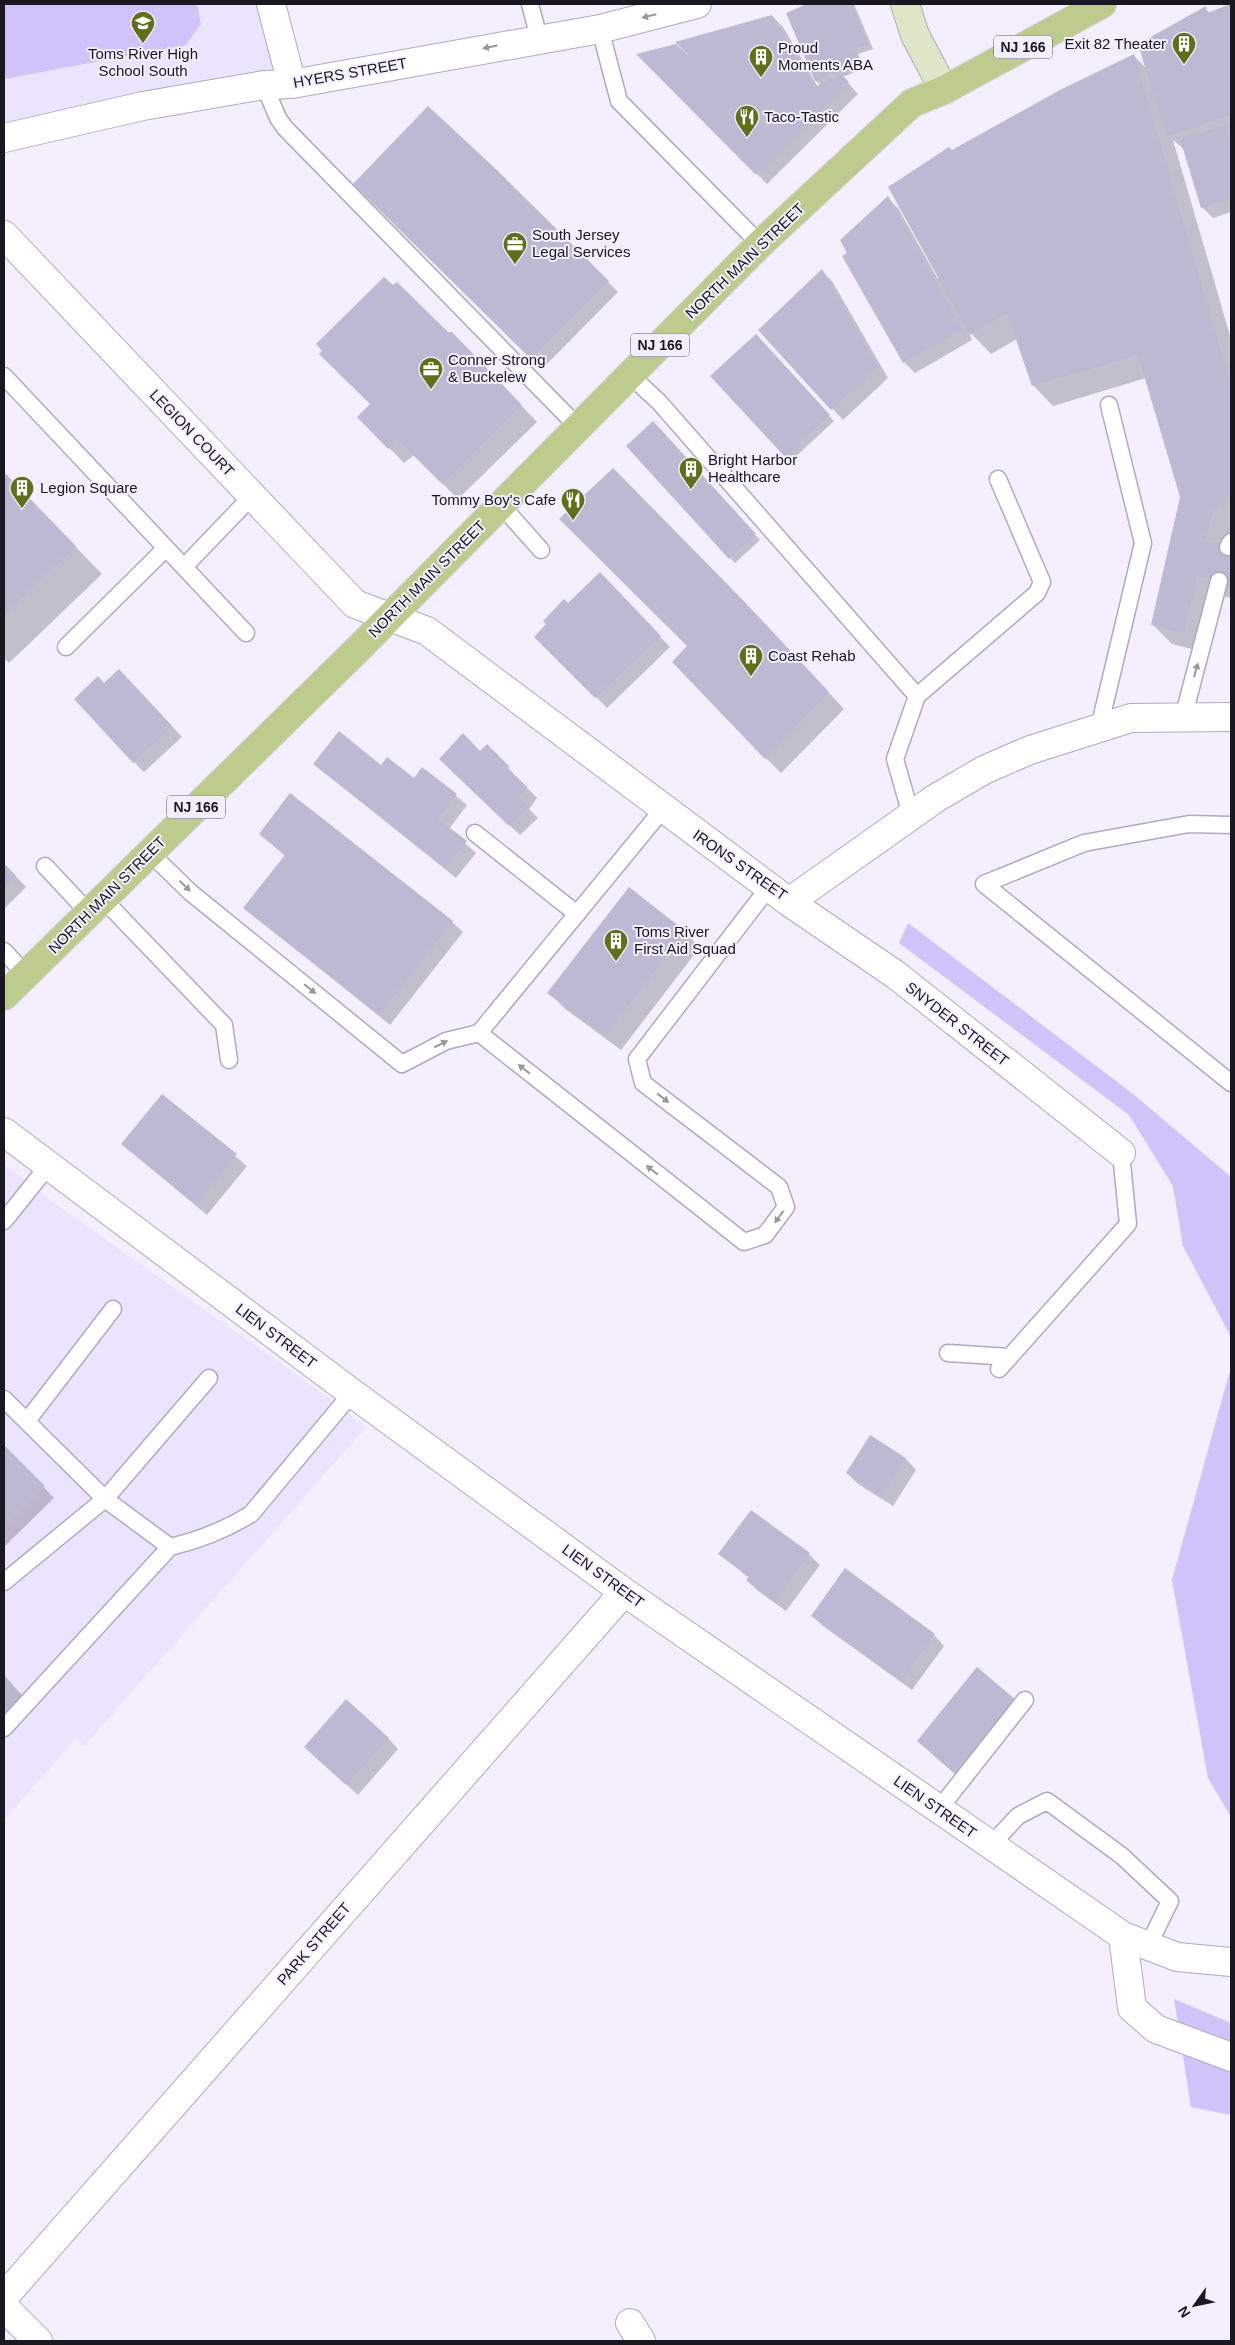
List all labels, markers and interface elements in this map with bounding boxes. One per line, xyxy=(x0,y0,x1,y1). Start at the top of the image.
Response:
school or university icon: Toms River High School South xyxy=(130,10,156,44)
one-way arrow xyxy=(642,12,657,20)
building icon: Exit 82 Theater xyxy=(1171,31,1197,65)
place label: Exit 82 Theater xyxy=(1065,35,1166,52)
road number: NJ 166 xyxy=(994,36,1052,58)
place label: Proud Moments ABA xyxy=(778,39,873,73)
one-way arrow xyxy=(482,44,498,52)
building icon: Proud Moments ABA xyxy=(748,44,774,78)
place label: Toms River High School South xyxy=(88,45,198,79)
street label: HYERS STREET xyxy=(292,54,408,91)
restaurant icon: Taco-Tastic xyxy=(734,104,760,138)
place label: Taco-Tastic xyxy=(764,108,840,125)
street label: NORTH MAIN STREET xyxy=(682,200,807,322)
place label: South Jersey Legal Services xyxy=(532,226,630,260)
office icon: South Jersey Legal Services xyxy=(502,231,528,265)
road number: NJ 166 xyxy=(631,334,689,356)
place label: Conner Strong & Buckelew xyxy=(448,351,546,385)
office icon: Conner Strong & Buckelew xyxy=(418,356,444,390)
street label: LEGION COURT xyxy=(147,386,238,480)
place label: Bright Harbor Healthcare xyxy=(708,451,797,485)
building icon: Bright Harbor Healthcare xyxy=(678,456,704,490)
building icon: Legion Square xyxy=(9,475,35,509)
place label: Legion Square xyxy=(40,479,138,496)
restaurant icon: Tommy Boy's Cafe xyxy=(560,487,586,521)
place label: Tommy Boy's Cafe xyxy=(431,491,556,508)
street label: NORTH MAIN STREET xyxy=(365,517,489,641)
building icon: Coast Rehab xyxy=(738,643,764,677)
place label: Coast Rehab xyxy=(768,647,856,664)
one-way arrow xyxy=(1192,663,1200,678)
road number: NJ 166 xyxy=(167,796,225,819)
street label: IRONS STREET xyxy=(690,826,791,903)
street label: NORTH MAIN STREET xyxy=(45,833,169,957)
one-way arrow xyxy=(178,880,190,892)
place label: Toms River First Aid Squad xyxy=(634,923,736,957)
building icon: Toms River First Aid Squad xyxy=(603,928,629,962)
street label: SNYDER STREET xyxy=(902,978,1012,1069)
one-way arrow xyxy=(303,984,316,995)
one-way arrow xyxy=(434,1040,448,1048)
one-way arrow xyxy=(518,1064,531,1074)
one-way arrow xyxy=(656,1092,669,1103)
one-way arrow xyxy=(646,1164,659,1175)
one-way arrow xyxy=(774,1210,784,1224)
street label: LIEN STREET xyxy=(233,1300,320,1371)
street label: LIEN STREET xyxy=(559,1540,647,1611)
street label: LIEN STREET xyxy=(891,1772,980,1841)
street label: PARK STREET xyxy=(273,1899,354,1988)
north arrow xyxy=(1170,2280,1220,2330)
text: N xyxy=(1175,2303,1194,2321)

